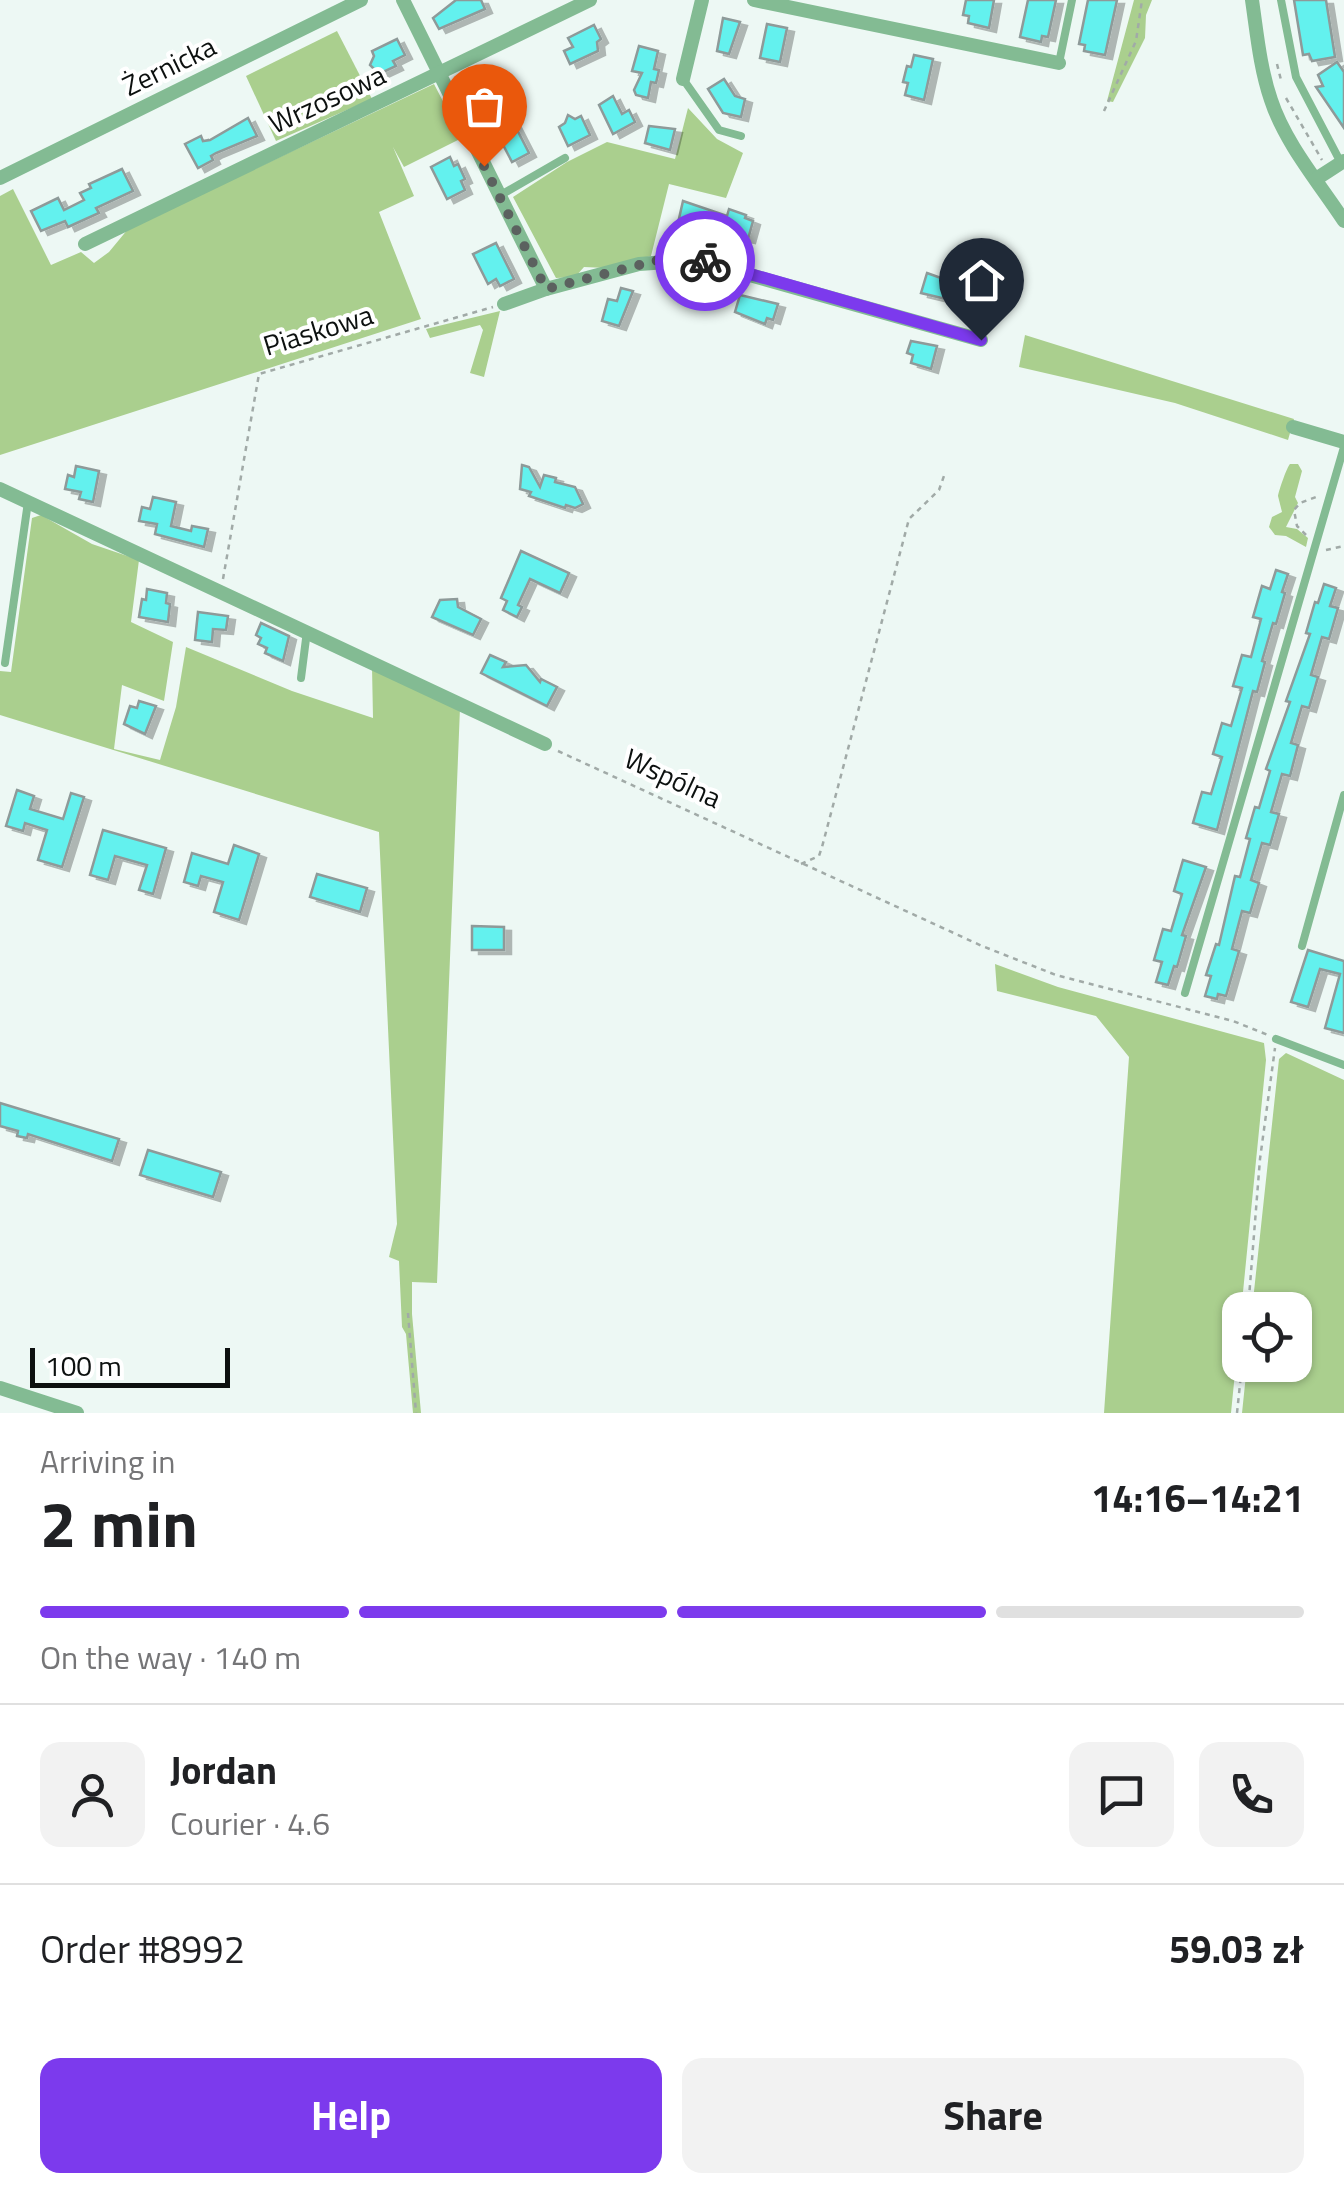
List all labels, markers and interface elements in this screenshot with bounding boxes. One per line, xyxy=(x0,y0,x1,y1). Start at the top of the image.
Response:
street label: Żernicka xyxy=(115,24,223,107)
street label: Wrzosowa xyxy=(261,53,392,144)
pin xyxy=(442,64,527,167)
icon: bag xyxy=(457,79,512,134)
courier xyxy=(655,211,755,311)
icon: bike xyxy=(678,234,733,289)
pin xyxy=(939,238,1024,341)
icon: home xyxy=(954,253,1009,308)
street label: Piaskowa xyxy=(258,292,378,367)
street label: Wspólna xyxy=(618,736,729,819)
map controls xyxy=(1222,1292,1312,1382)
button: locate xyxy=(1222,1292,1312,1382)
scale bar xyxy=(30,1343,230,1388)
text: 100 m xyxy=(45,1344,122,1387)
text: Arriving in xyxy=(40,1437,176,1485)
text: 14:16–14:21 xyxy=(1091,1469,1304,1527)
text: 2 min xyxy=(40,1473,198,1572)
text: On the way · 140 m xyxy=(40,1633,301,1681)
text: Jordan xyxy=(170,1741,277,1799)
button: person xyxy=(40,1742,145,1847)
button: chat xyxy=(1069,1742,1174,1847)
button: phone xyxy=(1199,1742,1304,1847)
text: Courier · 4.6 xyxy=(170,1799,330,1847)
text: Order #8992 xyxy=(40,1920,245,1978)
text: 59.03 zł xyxy=(1169,1920,1304,1978)
button: Help xyxy=(40,2058,662,2173)
button: Share xyxy=(682,2058,1304,2173)

